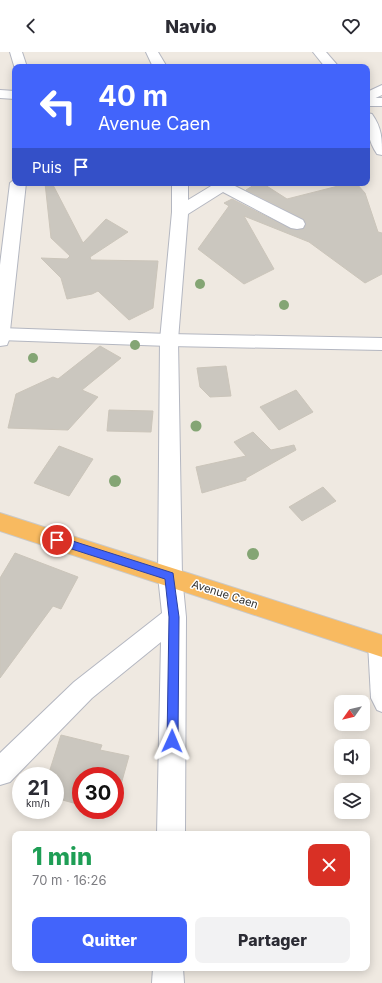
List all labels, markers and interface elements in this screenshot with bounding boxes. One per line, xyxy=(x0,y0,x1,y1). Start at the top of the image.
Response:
icon: back xyxy=(20,15,42,37)
icon: heart xyxy=(340,15,362,37)
text: Navio xyxy=(165,16,217,37)
text: 40 m xyxy=(98,79,168,113)
icon: left xyxy=(32,80,84,132)
text: Avenue Caen xyxy=(98,113,211,134)
icon: arrive xyxy=(70,156,92,178)
text: Puis xyxy=(32,158,62,177)
pin xyxy=(40,523,74,557)
icon: arrive xyxy=(46,529,68,551)
street label: Avenue Caen xyxy=(190,577,260,611)
north arrow xyxy=(334,695,370,731)
map controls xyxy=(334,695,370,819)
position arrow xyxy=(151,720,193,762)
button: sound xyxy=(334,739,370,775)
speed limit sign: 30 xyxy=(72,767,124,819)
text: 21 xyxy=(27,776,49,800)
button: layers xyxy=(334,783,370,819)
text: km/h xyxy=(26,797,50,809)
text: 1 min xyxy=(32,842,92,871)
button: close xyxy=(308,844,350,886)
text: 70 m · 16:26 xyxy=(32,872,107,888)
button: Quitter xyxy=(32,917,187,963)
button: Partager xyxy=(195,917,350,963)

